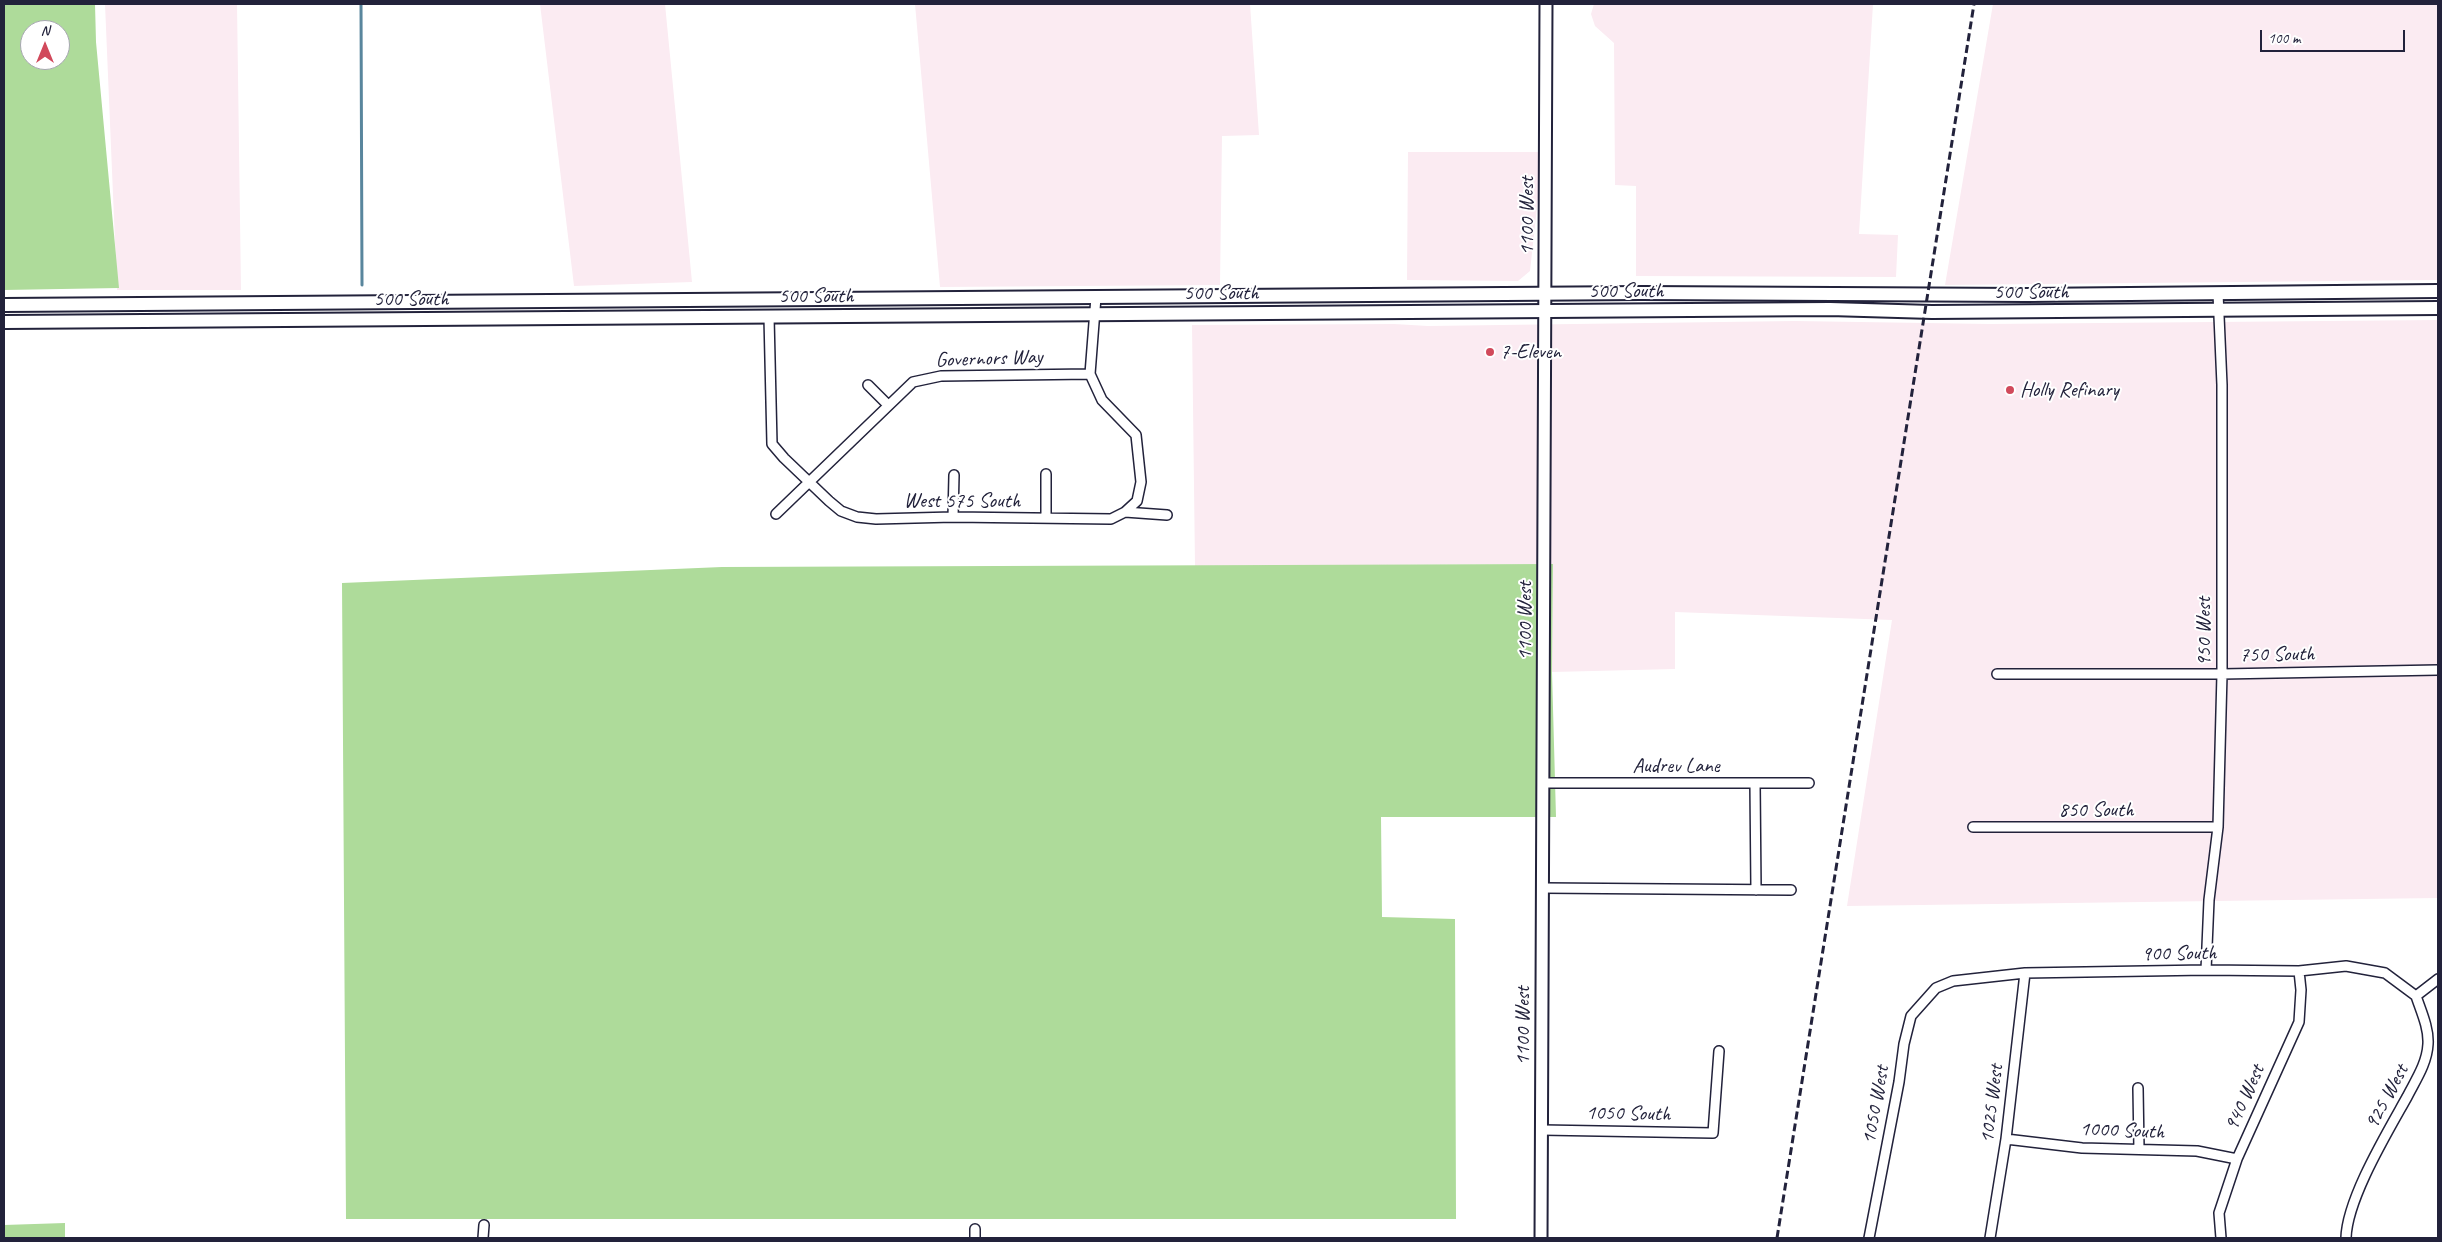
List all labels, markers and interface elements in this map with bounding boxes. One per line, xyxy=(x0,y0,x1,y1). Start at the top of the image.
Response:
north arrow xyxy=(20,20,70,70)
scale bar xyxy=(2262,20,2407,52)
text: N xyxy=(41,22,49,39)
text: 100 m xyxy=(2268,29,2300,48)
street label: 1100 West xyxy=(1514,176,1540,256)
street label: 500 South xyxy=(1588,278,1664,304)
street label: 500 South xyxy=(1993,279,2069,305)
street label: 500 South xyxy=(1183,280,1259,306)
street label: 500 South xyxy=(778,283,854,309)
street label: 500 South xyxy=(373,286,449,312)
place label: 7-Eleven xyxy=(1500,339,1561,365)
street label: Governors Way xyxy=(935,345,1043,373)
marker: 7-Eleven xyxy=(1484,346,1496,358)
place label: Holly Refinary xyxy=(2020,377,2119,403)
marker: Holly Refinary xyxy=(2004,384,2016,396)
street label: West 575 South xyxy=(904,488,1020,514)
street label: 1100 West xyxy=(1512,581,1538,661)
street label: 950 West xyxy=(2191,597,2217,667)
street label: 750 South xyxy=(2239,642,2315,668)
street label: Audrev Lane xyxy=(1632,753,1720,779)
street label: 850 South xyxy=(2058,797,2134,823)
street label: 900 South xyxy=(2141,941,2217,967)
street label: 1100 West xyxy=(1510,986,1536,1066)
street label: 925 West xyxy=(2360,1060,2414,1134)
street label: 940 West xyxy=(2219,1061,2271,1135)
street label: 1025 West xyxy=(1975,1063,2009,1145)
street label: 1050 West xyxy=(1857,1064,1895,1146)
street label: 1050 South xyxy=(1586,1101,1670,1127)
street label: 1000 South xyxy=(2079,1117,2165,1145)

